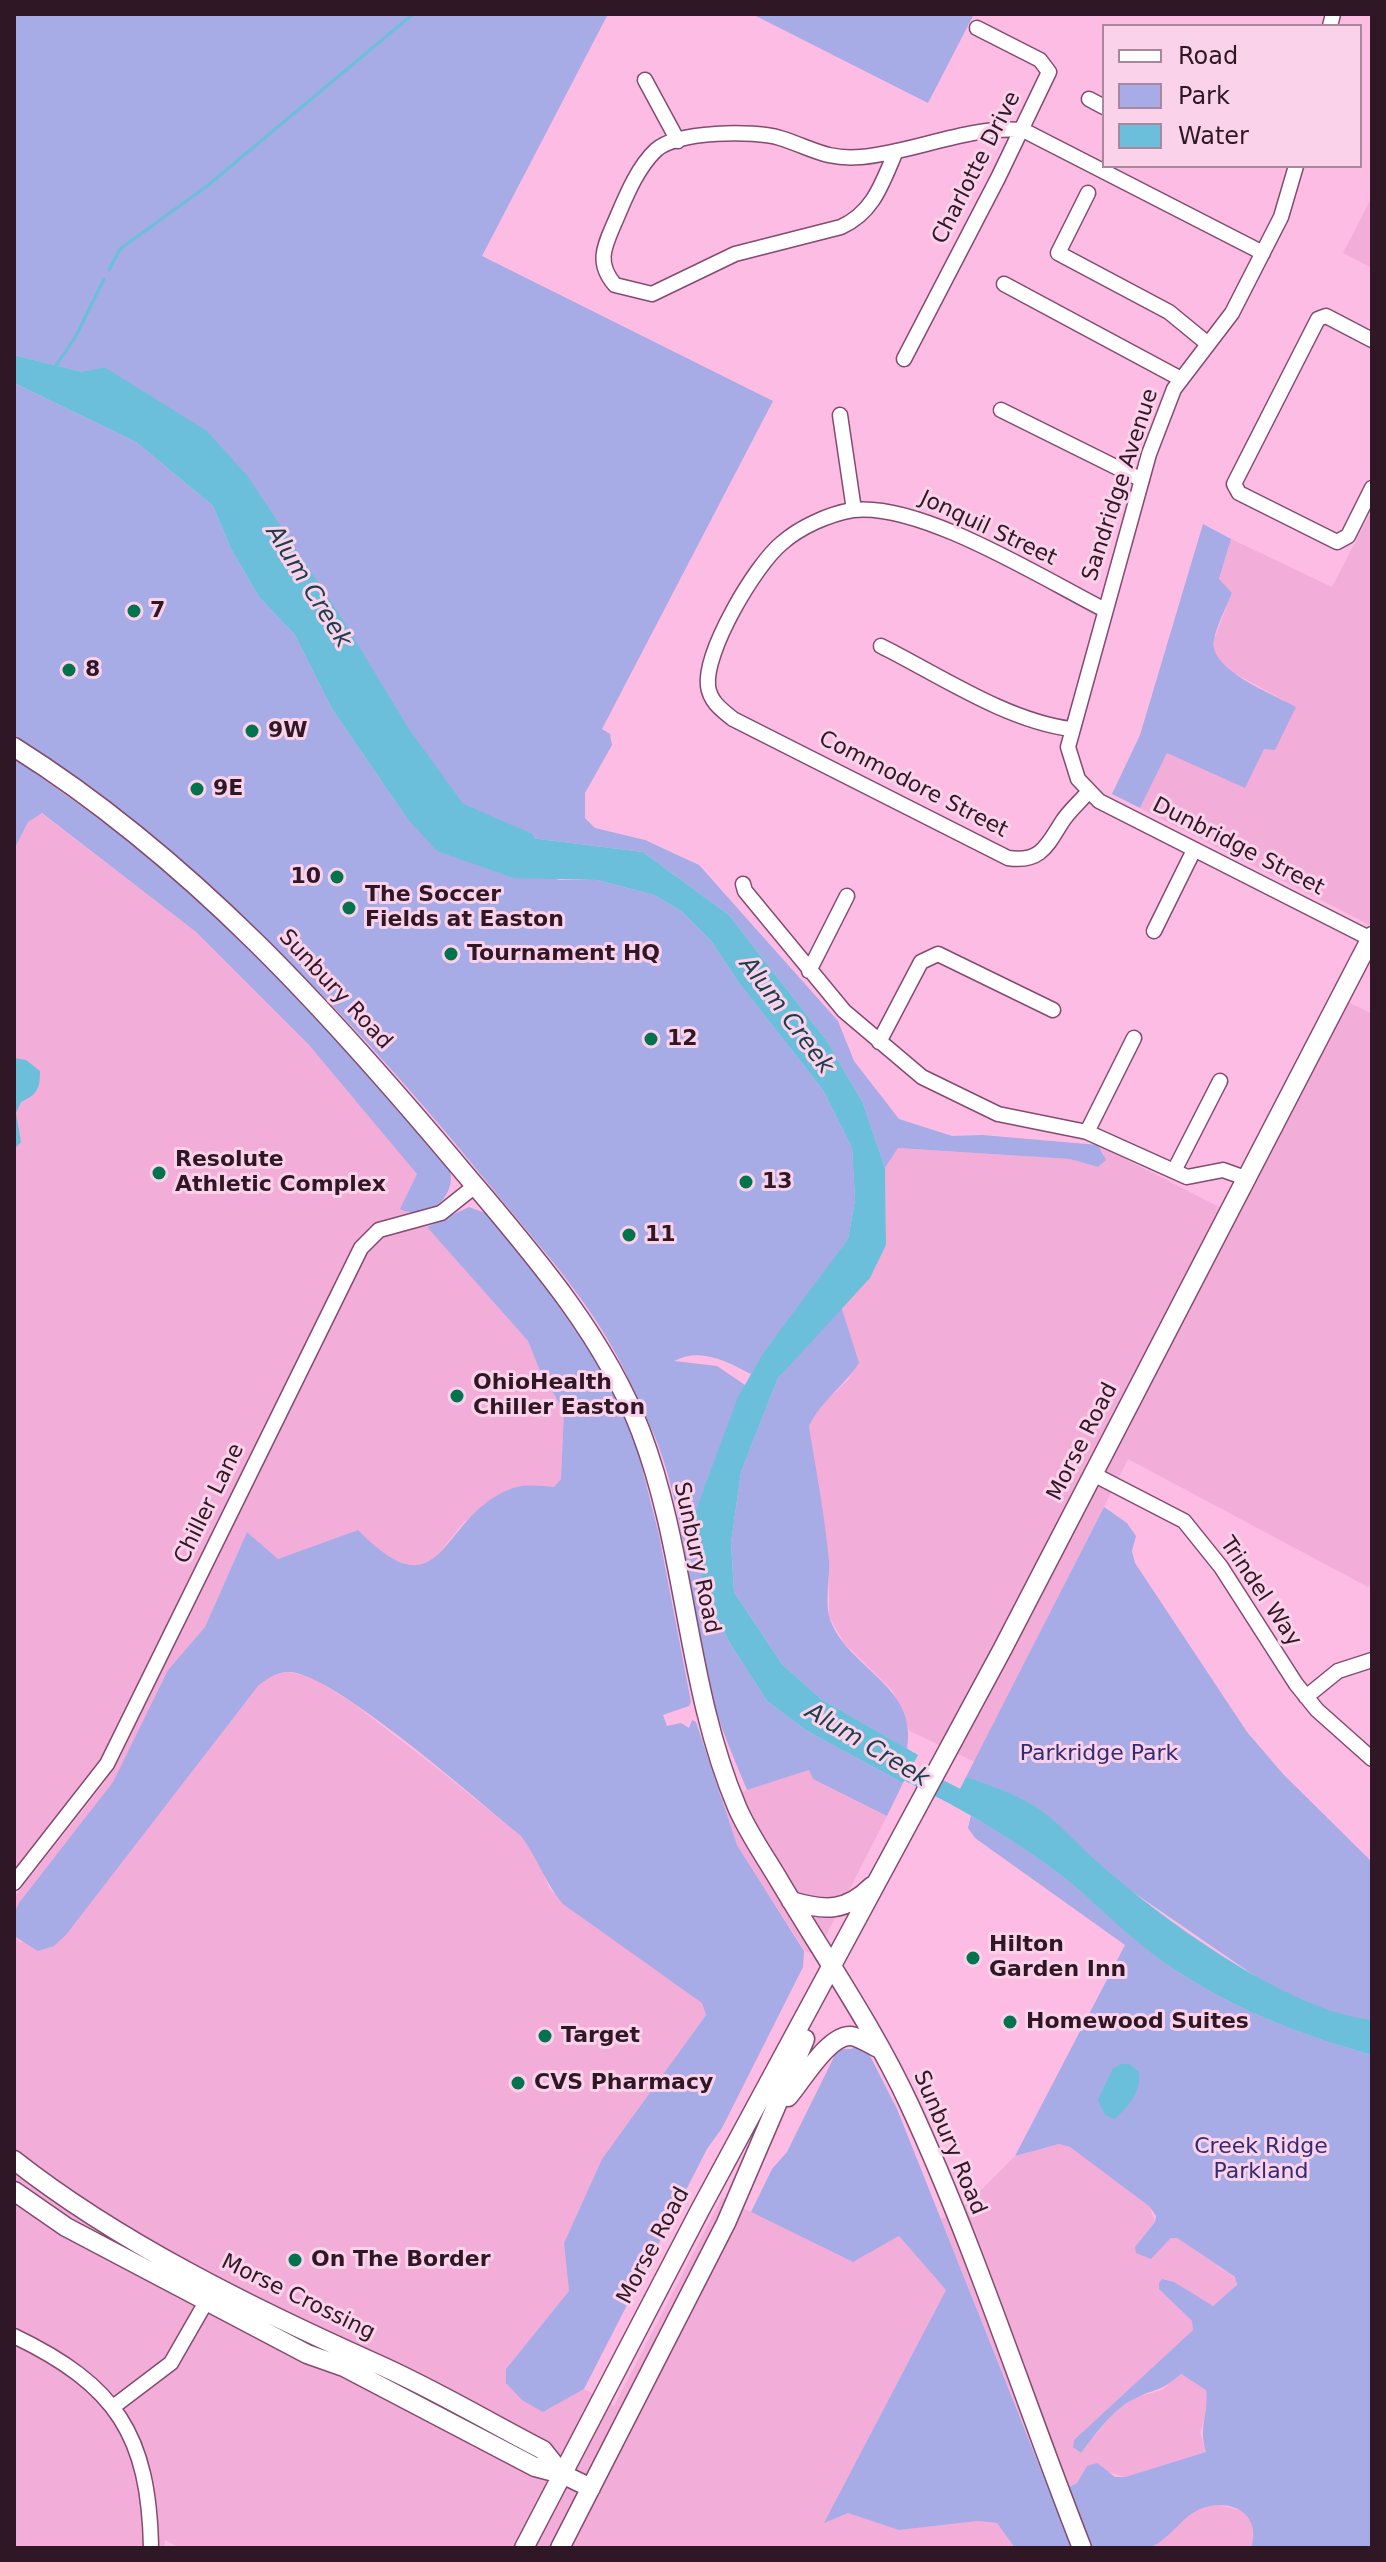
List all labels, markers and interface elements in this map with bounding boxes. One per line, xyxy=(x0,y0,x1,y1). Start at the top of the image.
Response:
legend xyxy=(1102,24,1362,168)
text: Road xyxy=(1178,42,1238,70)
text: Park xyxy=(1178,82,1230,110)
street label: Charlotte Drive xyxy=(927,87,1027,249)
text: Water xyxy=(1178,122,1249,150)
street label: Sandridge Avenue xyxy=(1077,385,1165,585)
street label: Jonquil Street xyxy=(915,486,1061,572)
water label: Alum Creek xyxy=(259,520,357,654)
place label: 7 xyxy=(150,598,165,624)
marker: 7 xyxy=(125,602,143,620)
place label: 8 xyxy=(85,657,100,683)
marker: 8 xyxy=(60,661,78,679)
place label: 9W xyxy=(268,718,308,744)
marker: 9W xyxy=(243,722,261,740)
street label: Commodore Street xyxy=(814,726,1012,844)
place label: 9E xyxy=(213,776,243,802)
marker: 9E xyxy=(188,780,206,798)
street label: Dunbridge Street xyxy=(1148,792,1328,902)
place label: 10 xyxy=(290,864,321,890)
marker: 10 xyxy=(328,868,346,886)
place label: The Soccer Fields at Easton xyxy=(365,882,564,934)
marker: The Soccer Fields at Easton xyxy=(340,899,358,917)
street label: Sunbury Road xyxy=(273,925,397,1055)
place label: Tournament HQ xyxy=(467,941,660,967)
marker: Tournament HQ xyxy=(442,945,460,963)
water label: Alum Creek xyxy=(733,952,839,1080)
place label: 12 xyxy=(667,1026,698,1052)
marker: 12 xyxy=(642,1030,660,1048)
place label: Resolute Athletic Complex xyxy=(175,1147,386,1198)
marker: Resolute Athletic Complex xyxy=(150,1164,168,1182)
place label: 13 xyxy=(762,1169,793,1195)
marker: 13 xyxy=(737,1173,755,1191)
place label: 11 xyxy=(645,1222,676,1248)
marker: 11 xyxy=(620,1226,638,1244)
place label: OhioHealth Chiller Easton xyxy=(473,1370,645,1422)
street label: Morse Road xyxy=(1042,1379,1124,1505)
marker: OhioHealth Chiller Easton xyxy=(448,1387,466,1405)
street label: Chiller Lane xyxy=(170,1440,250,1568)
street label: Sunbury Road xyxy=(667,1480,725,1636)
street label: Trindel Way xyxy=(1214,1532,1306,1652)
water label: Alum Creek xyxy=(800,1698,934,1794)
park label: Parkridge Park xyxy=(1020,1741,1178,1767)
place label: Hilton Garden Inn xyxy=(989,1932,1126,1984)
marker: Hilton Garden Inn xyxy=(964,1949,982,1967)
place label: Homewood Suites xyxy=(1026,2009,1249,2035)
marker: Homewood Suites xyxy=(1001,2013,1019,2031)
place label: Target xyxy=(561,2023,640,2049)
marker: Target xyxy=(536,2027,554,2045)
street label: Sunbury Road xyxy=(907,2067,991,2219)
place label: CVS Pharmacy xyxy=(534,2070,713,2096)
marker: CVS Pharmacy xyxy=(509,2074,527,2092)
park label: Creek Ridge Parkland xyxy=(1194,2134,1328,2186)
street label: Morse Road xyxy=(612,2183,696,2309)
place label: On The Border xyxy=(311,2247,491,2273)
street label: Morse Crossing xyxy=(217,2249,379,2347)
marker: On The Border xyxy=(286,2251,304,2269)

